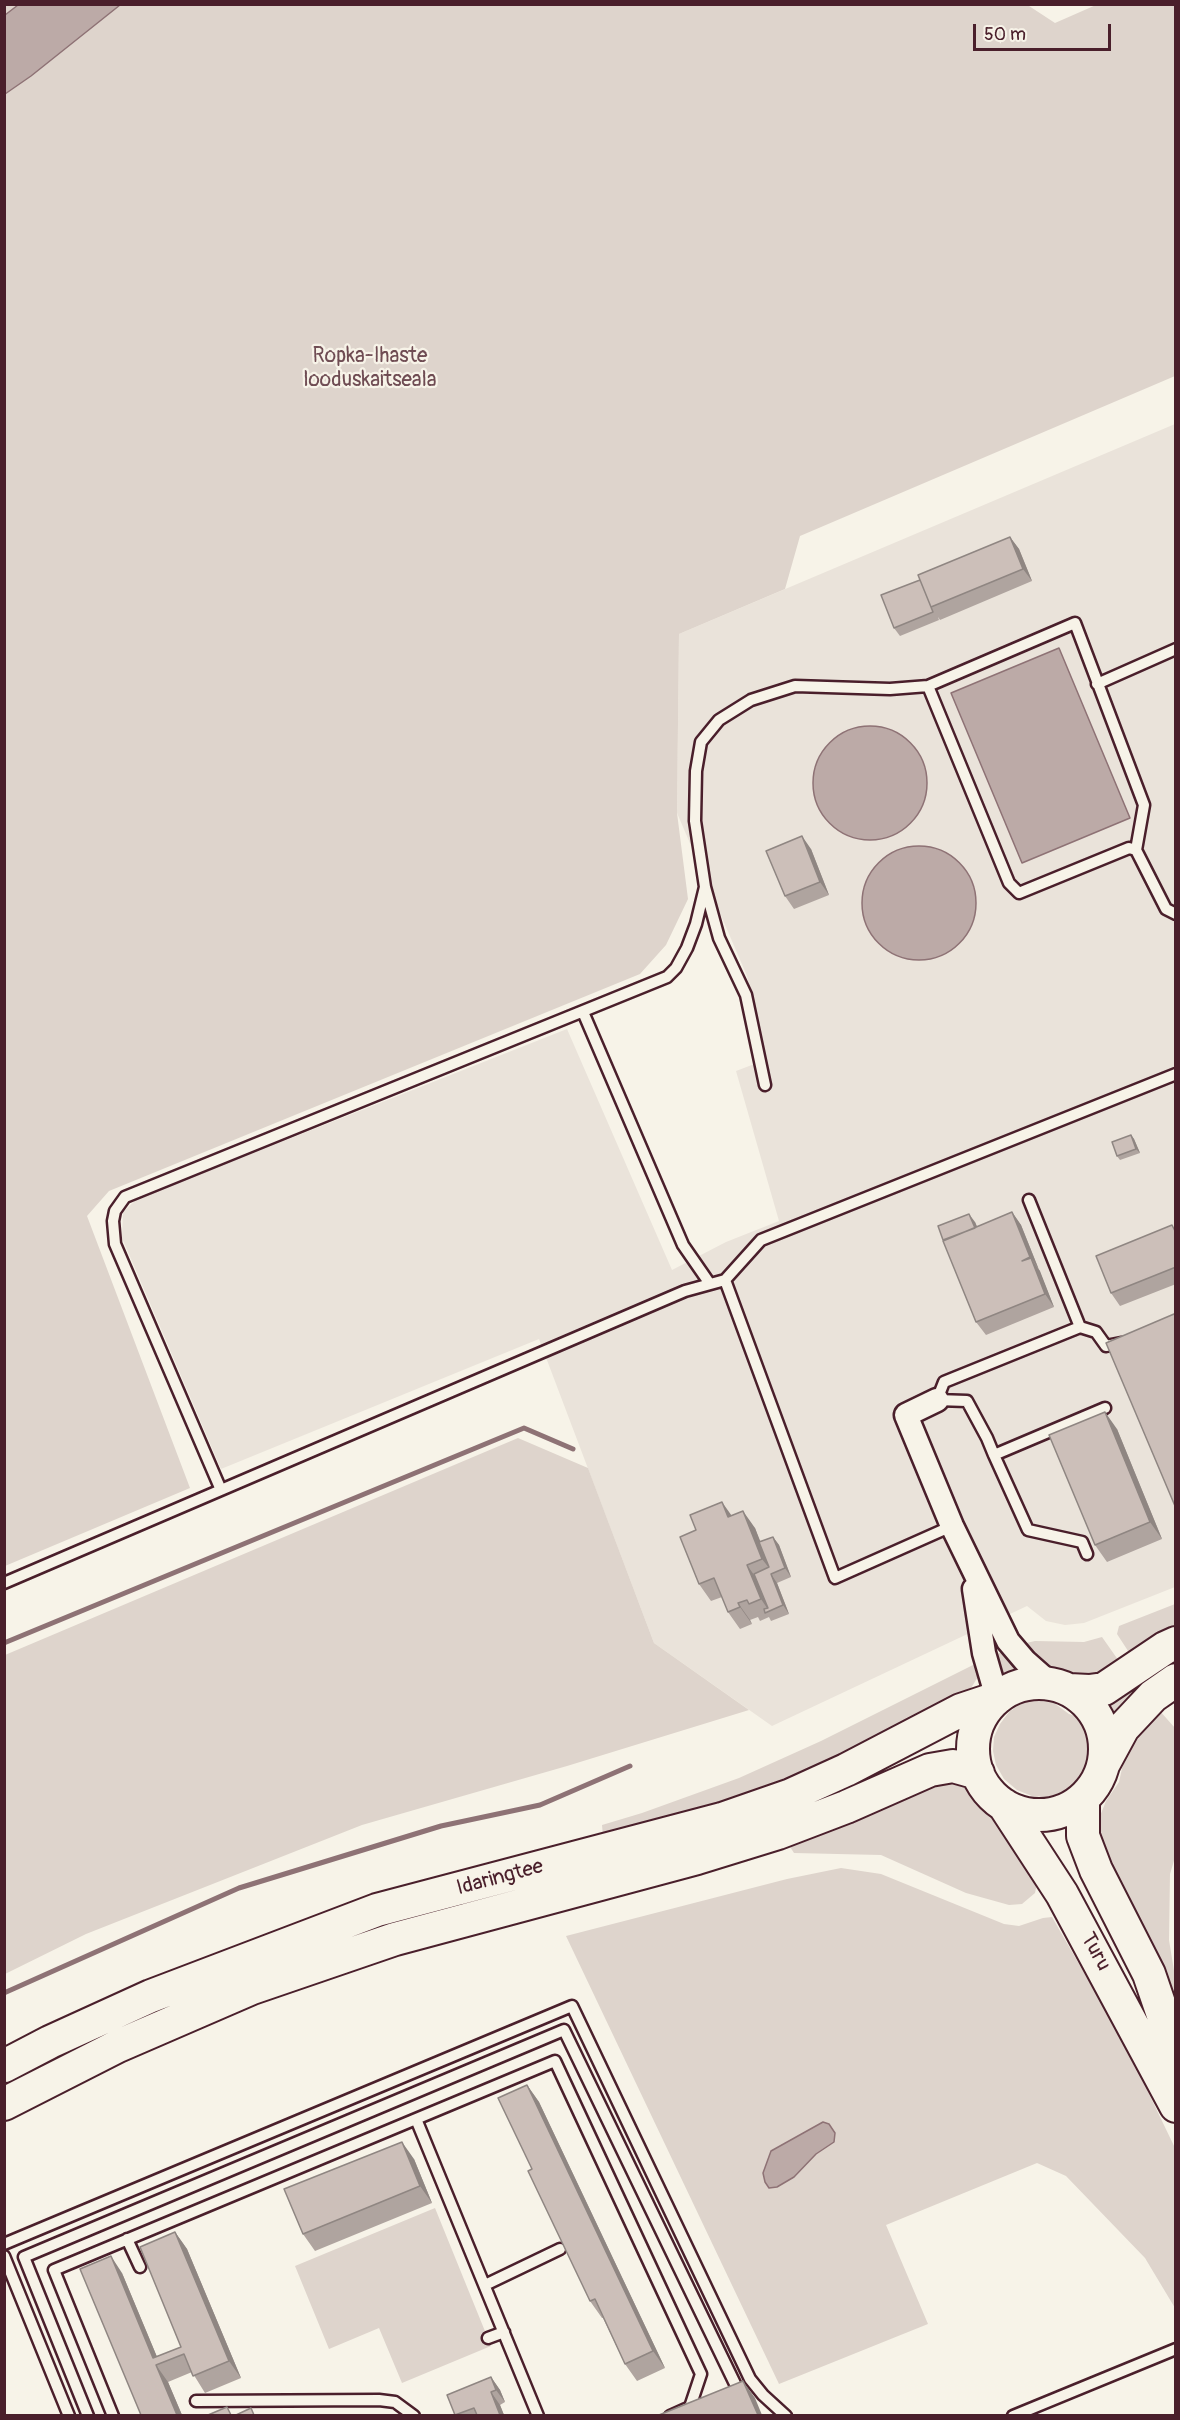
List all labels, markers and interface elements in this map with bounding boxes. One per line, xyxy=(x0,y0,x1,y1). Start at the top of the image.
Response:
scale bar xyxy=(976,12,1114,50)
text: 50 m xyxy=(984,23,1026,46)
park label: Ropka-Ihaste looduskaitseala xyxy=(304,344,436,394)
street label: Idaringtee xyxy=(454,1854,546,1902)
street label: Turu xyxy=(1074,1929,1116,1975)

